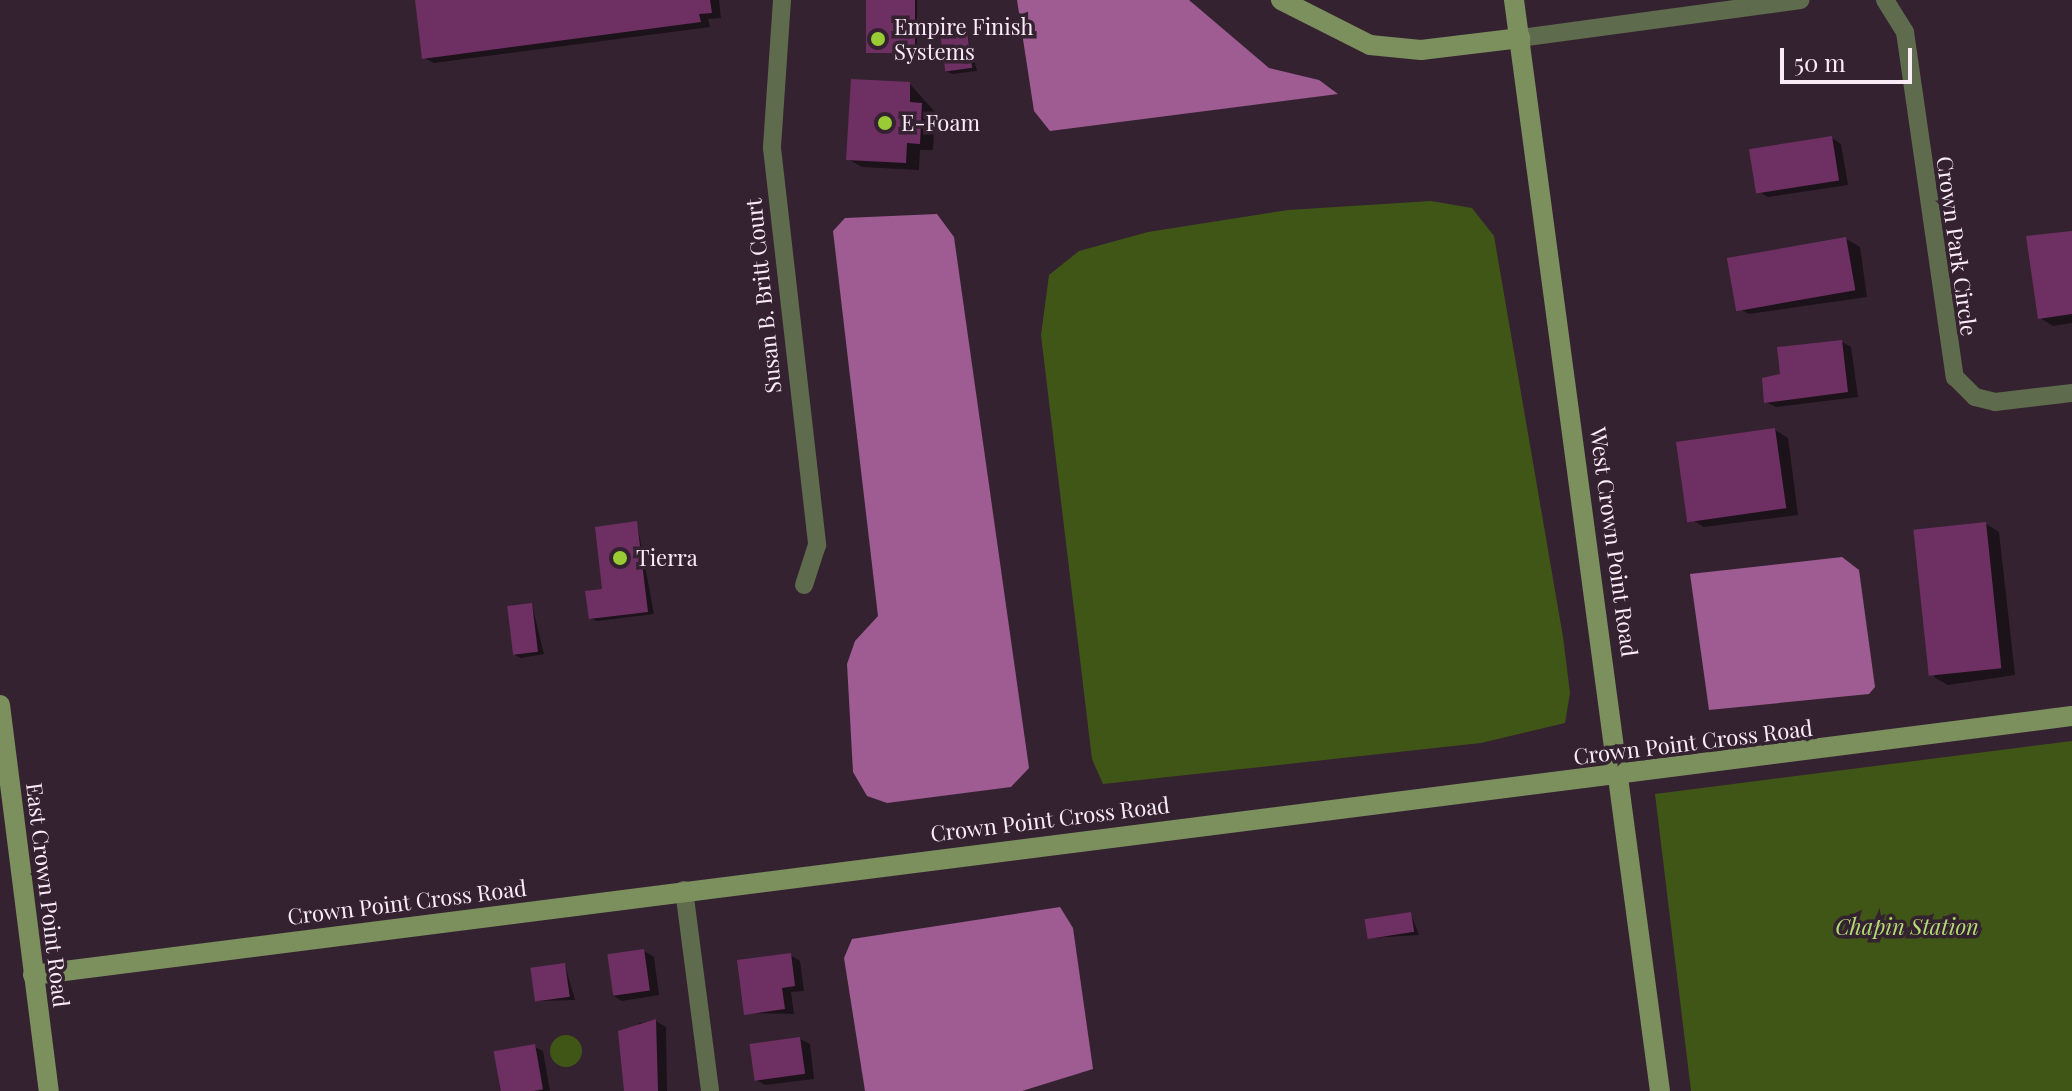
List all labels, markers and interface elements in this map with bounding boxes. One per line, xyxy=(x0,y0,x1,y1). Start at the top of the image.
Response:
place label: Empire Finish Systems xyxy=(894,13,1033,64)
marker: Empire Finish Systems xyxy=(869,30,887,48)
scale bar xyxy=(1784,32,1916,82)
text: 50 m xyxy=(1794,46,1846,78)
place label: E-Foam xyxy=(901,110,980,136)
marker: E-Foam xyxy=(876,114,894,132)
street label: Crown Park Circle xyxy=(1931,154,1983,338)
street label: Susan B. Britt Court xyxy=(740,197,786,395)
street label: West Crown Point Road xyxy=(1585,425,1643,659)
place label: Tierra xyxy=(636,545,698,571)
marker: Tierra xyxy=(611,549,629,567)
street label: Crown Point Cross Road xyxy=(1572,714,1814,770)
street label: East Crown Point Road xyxy=(21,781,75,1009)
street label: Crown Point Cross Road xyxy=(929,791,1171,847)
street label: Crown Point Cross Road xyxy=(286,874,528,930)
park label: Chapin Station xyxy=(1835,914,1979,940)

